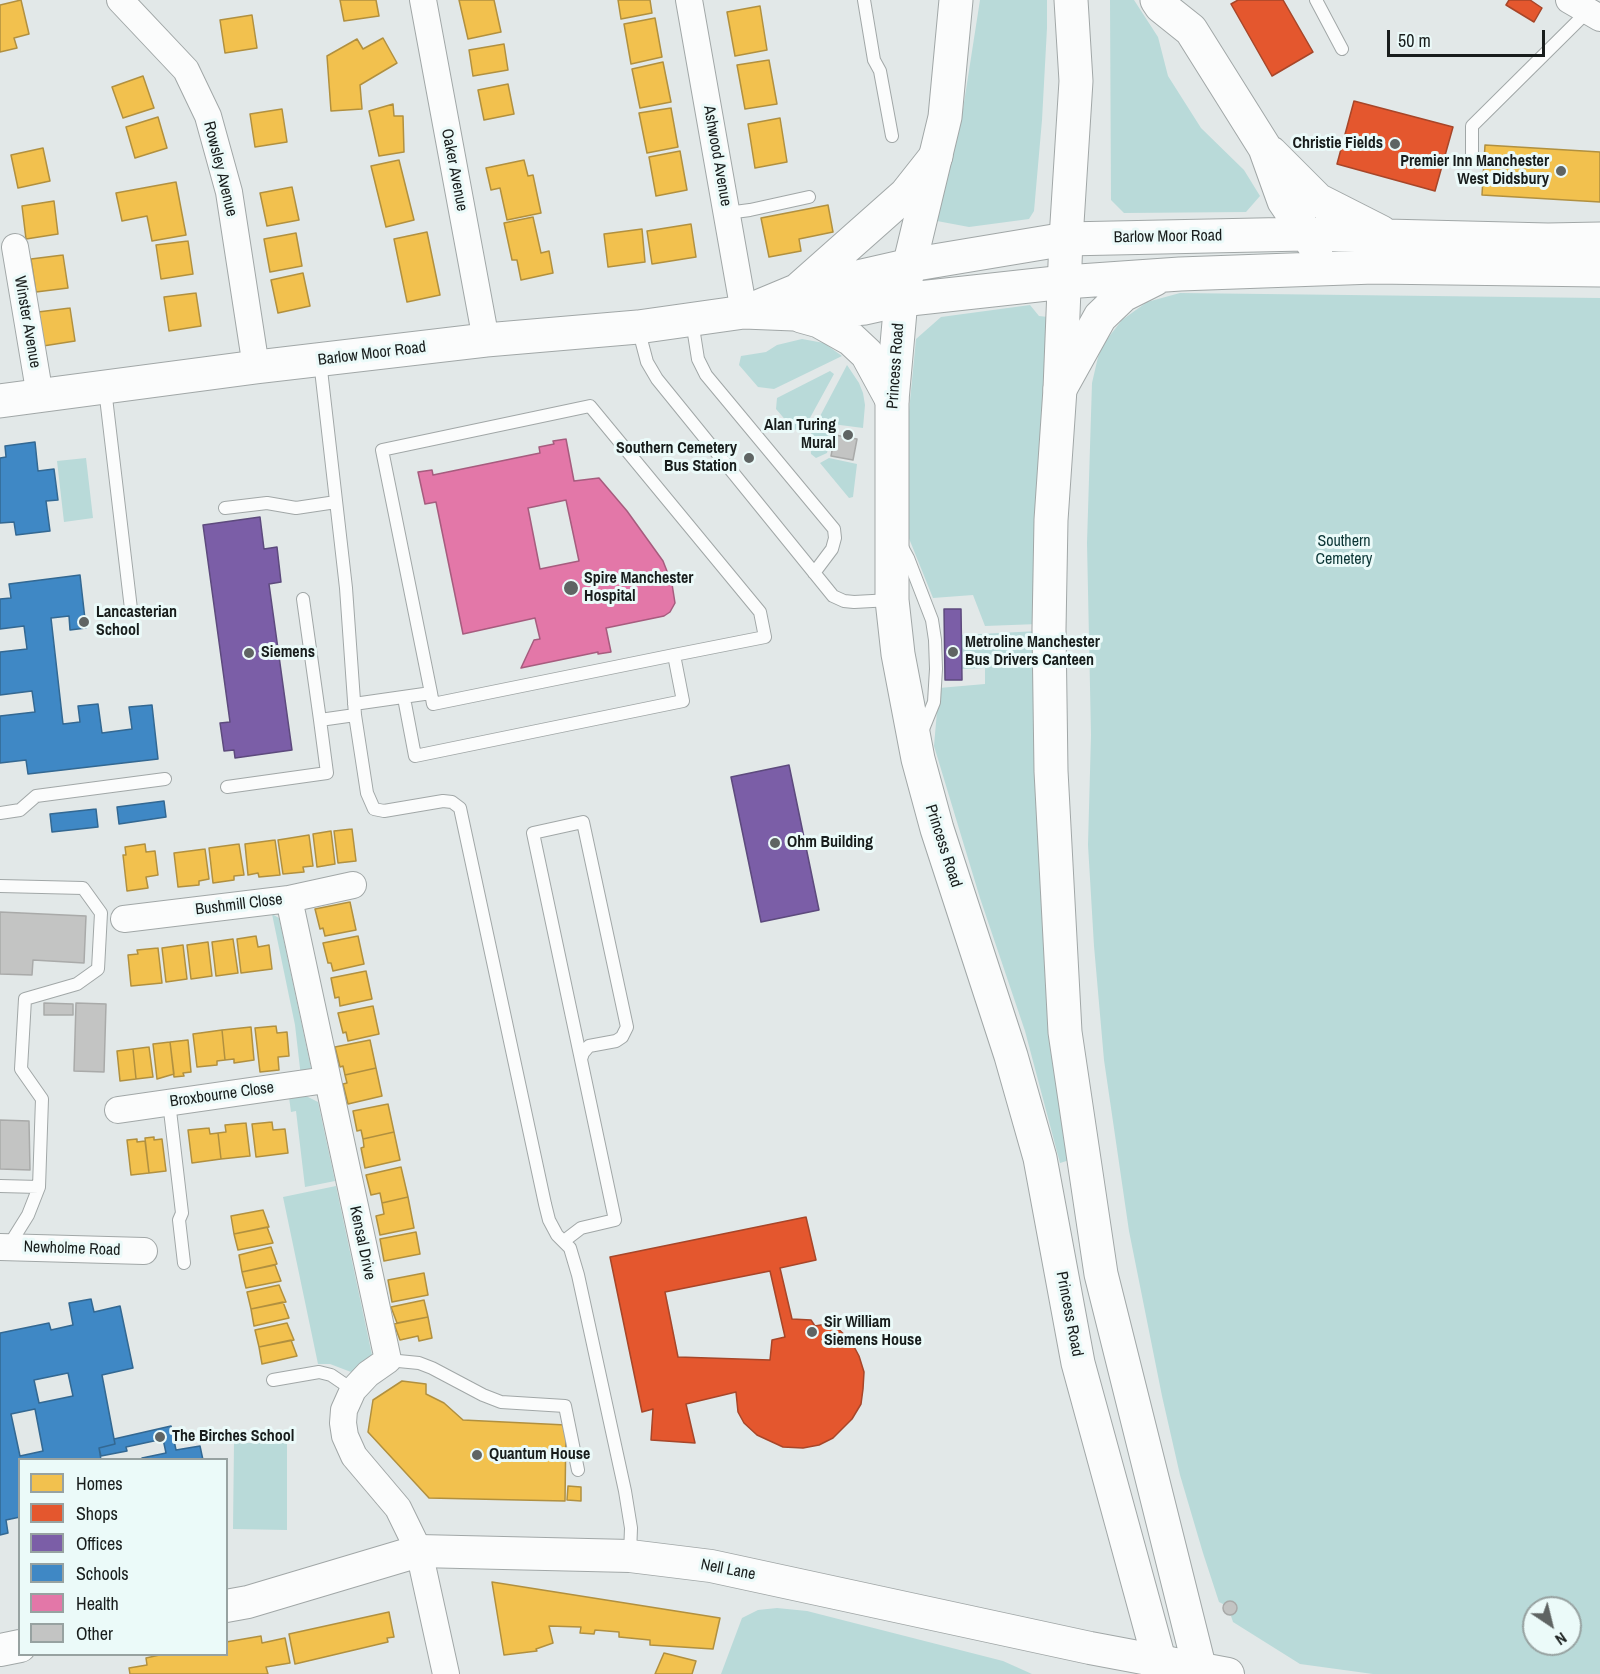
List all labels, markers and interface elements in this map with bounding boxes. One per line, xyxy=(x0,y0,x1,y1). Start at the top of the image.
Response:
scale bar xyxy=(1390,18,1548,56)
text: 50 m xyxy=(1398,28,1431,53)
street label: Ashwood Avenue xyxy=(699,104,735,208)
street label: Rowsley Avenue xyxy=(199,119,241,219)
street label: Oaker Avenue xyxy=(437,127,471,213)
place label: Christie Fields xyxy=(1293,134,1383,154)
marker: Christie Fields xyxy=(1388,137,1402,151)
place label: Premier Inn Manchester West Didsbury xyxy=(1400,152,1549,190)
marker: Premier Inn Manchester West Didsbury xyxy=(1554,164,1568,178)
street label: Barlow Moor Road xyxy=(1114,226,1222,248)
street label: Winster Avenue xyxy=(9,274,45,370)
street label: Princess Road xyxy=(883,322,909,410)
street label: Barlow Moor Road xyxy=(317,338,427,370)
place label: Alan Turing Mural xyxy=(764,416,836,454)
marker: Alan Turing Mural xyxy=(841,428,855,442)
place label: Southern Cemetery Bus Station xyxy=(616,439,737,477)
marker: Southern Cemetery Bus Station xyxy=(742,451,756,465)
park label: Southern Cemetery xyxy=(1316,532,1372,570)
place label: Spire Manchester Hospital xyxy=(584,569,693,607)
marker: Spire Manchester Hospital xyxy=(562,579,580,597)
place label: Lancasterian School xyxy=(96,603,177,641)
marker: Lancasterian School xyxy=(77,615,91,629)
place label: Metroline Manchester Bus Drivers Canteen xyxy=(965,633,1100,671)
place label: Siemens xyxy=(261,643,315,663)
marker: Metroline Manchester Bus Drivers Canteen xyxy=(946,645,960,659)
marker: Siemens xyxy=(242,646,256,660)
street label: Princess Road xyxy=(921,802,965,890)
place label: Ohm Building xyxy=(787,833,873,853)
marker: Ohm Building xyxy=(768,836,782,850)
street label: Bushmill Close xyxy=(194,890,284,920)
street label: Broxbourne Close xyxy=(169,1078,275,1112)
street label: Kensal Drive xyxy=(345,1204,379,1282)
street label: Newholme Road xyxy=(23,1238,121,1260)
street label: Princess Road xyxy=(1051,1270,1087,1358)
place label: Sir William Siemens House xyxy=(824,1313,922,1351)
marker: Sir William Siemens House xyxy=(805,1325,819,1339)
place label: The Birches School xyxy=(172,1427,294,1447)
marker: The Birches School xyxy=(153,1430,167,1444)
place label: Quantum House xyxy=(489,1445,590,1465)
marker: Quantum House xyxy=(470,1448,484,1462)
legend xyxy=(18,1458,228,1656)
text: Homes xyxy=(76,1471,123,1496)
text: Shops xyxy=(76,1501,118,1526)
text: Offices xyxy=(76,1531,123,1556)
street label: Nell Lane xyxy=(699,1555,757,1585)
text: Schools xyxy=(76,1561,129,1586)
text: Health xyxy=(76,1591,119,1616)
north arrow xyxy=(1522,1596,1582,1656)
text: Other xyxy=(76,1621,113,1646)
text: N xyxy=(1551,1627,1571,1651)

